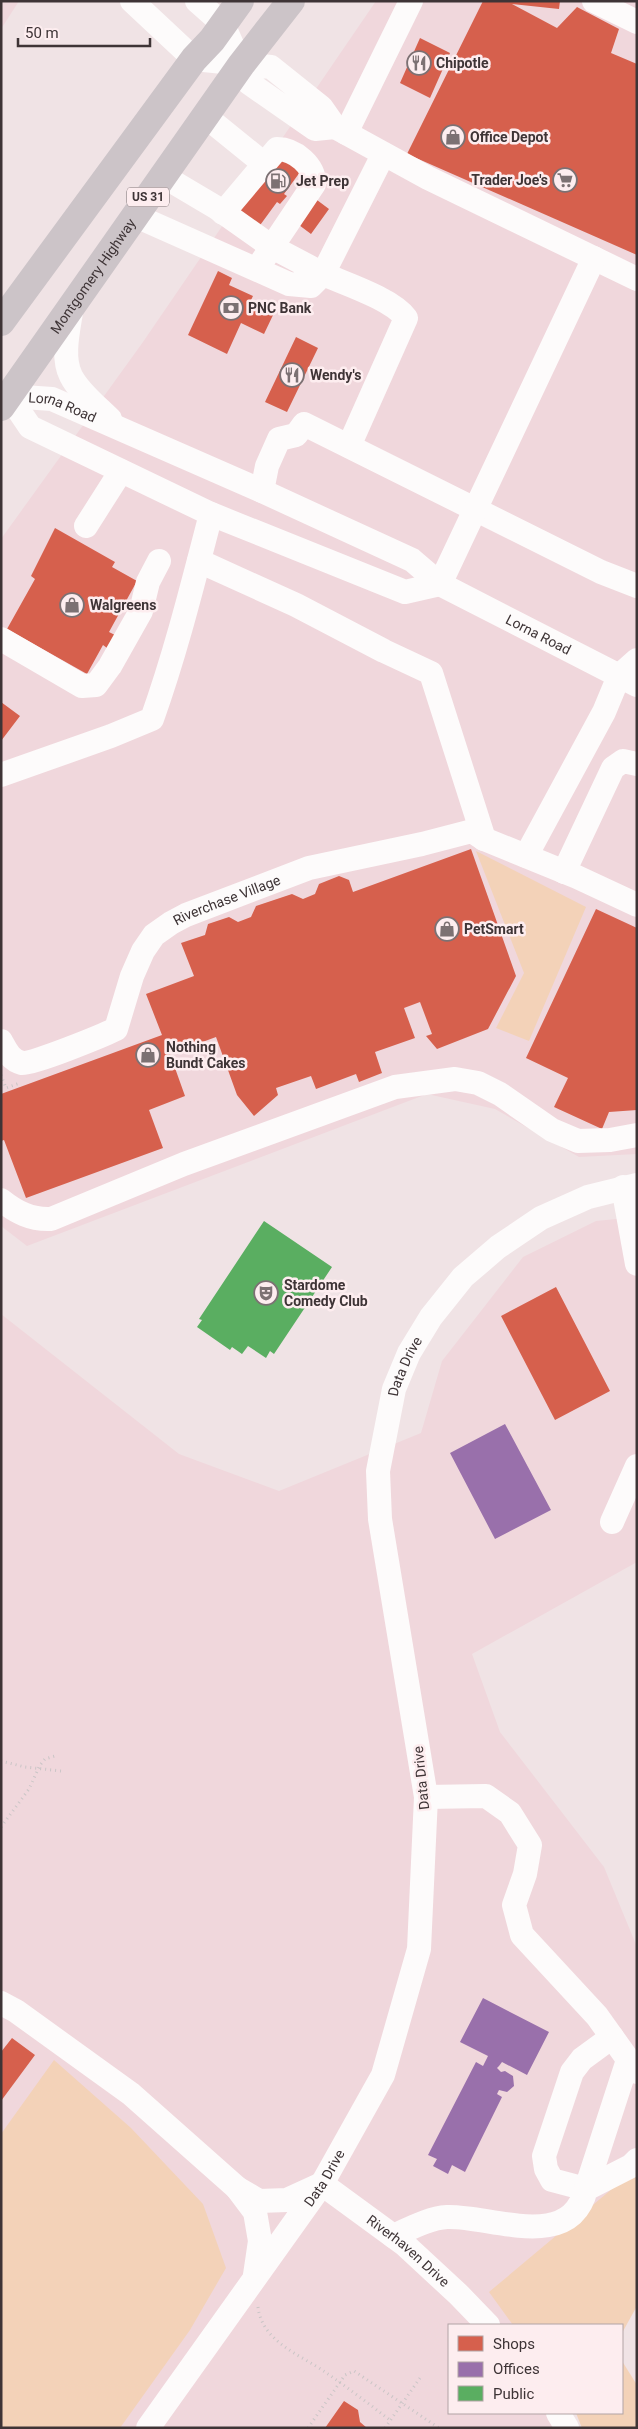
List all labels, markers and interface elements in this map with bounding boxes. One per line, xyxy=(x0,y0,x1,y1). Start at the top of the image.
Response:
scale bar xyxy=(18,15,150,47)
text: 50 m xyxy=(25,24,59,42)
restaurant icon: Chipotle xyxy=(406,50,432,76)
place label: Chipotle xyxy=(436,55,489,71)
shop icon: Office Depot xyxy=(440,124,466,150)
place label: Office Depot xyxy=(470,129,548,145)
supermarket icon: Trader Joe's xyxy=(552,167,578,193)
fuel station icon: Jet Prep xyxy=(265,168,291,194)
place label: Trader Joe's xyxy=(471,172,548,188)
place label: Jet Prep xyxy=(296,173,349,189)
road number: US 31 xyxy=(127,188,169,206)
street label: Montgomery Highway xyxy=(47,215,139,337)
bank icon: PNC Bank xyxy=(218,295,244,321)
place label: PNC Bank xyxy=(248,300,312,316)
restaurant icon: Wendy's xyxy=(279,362,305,388)
place label: Wendy's xyxy=(310,367,361,383)
street label: Lorna Road xyxy=(28,389,99,425)
shop icon: Walgreens xyxy=(59,592,85,618)
place label: Walgreens xyxy=(90,597,156,613)
street label: Lorna Road xyxy=(503,611,574,658)
street label: Riverchase Village xyxy=(170,872,283,928)
shop icon: PetSmart xyxy=(434,916,460,942)
place label: PetSmart xyxy=(464,921,524,937)
place label: Nothing Bundt Cakes xyxy=(166,1039,245,1071)
shop icon: Nothing Bundt Cakes xyxy=(135,1042,161,1068)
place label: Stardome Comedy Club xyxy=(284,1277,368,1309)
theatre icon: Stardome Comedy Club xyxy=(253,1280,279,1306)
street label: Data Drive xyxy=(385,1334,425,1398)
street label: Data Drive xyxy=(410,1745,432,1811)
street label: Data Drive xyxy=(301,2147,348,2210)
street label: Riverhaven Drive xyxy=(364,2212,453,2290)
legend xyxy=(448,2324,623,2414)
text: Shops xyxy=(493,2335,535,2353)
text: Offices xyxy=(493,2360,540,2378)
text: Public xyxy=(493,2385,534,2403)

